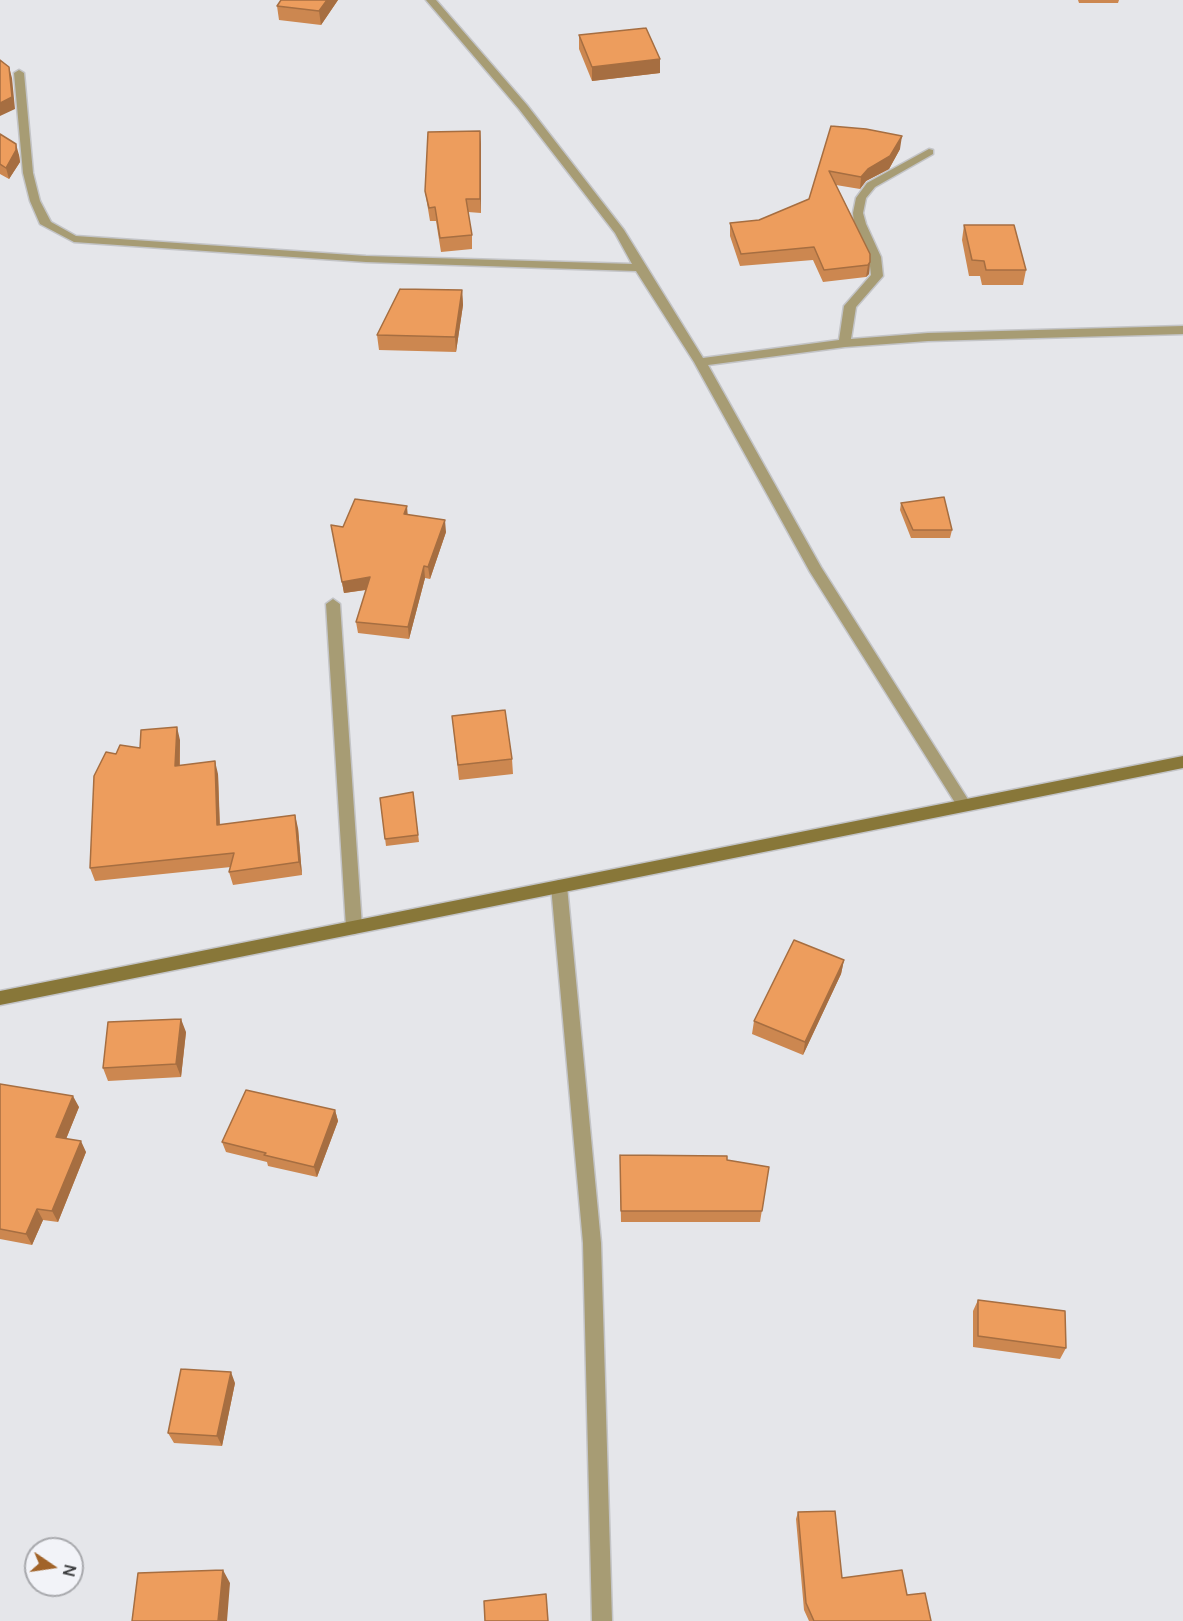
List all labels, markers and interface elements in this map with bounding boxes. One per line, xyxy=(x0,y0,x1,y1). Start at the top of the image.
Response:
north arrow xyxy=(24,1537,84,1597)
text: N xyxy=(58,1563,82,1579)

